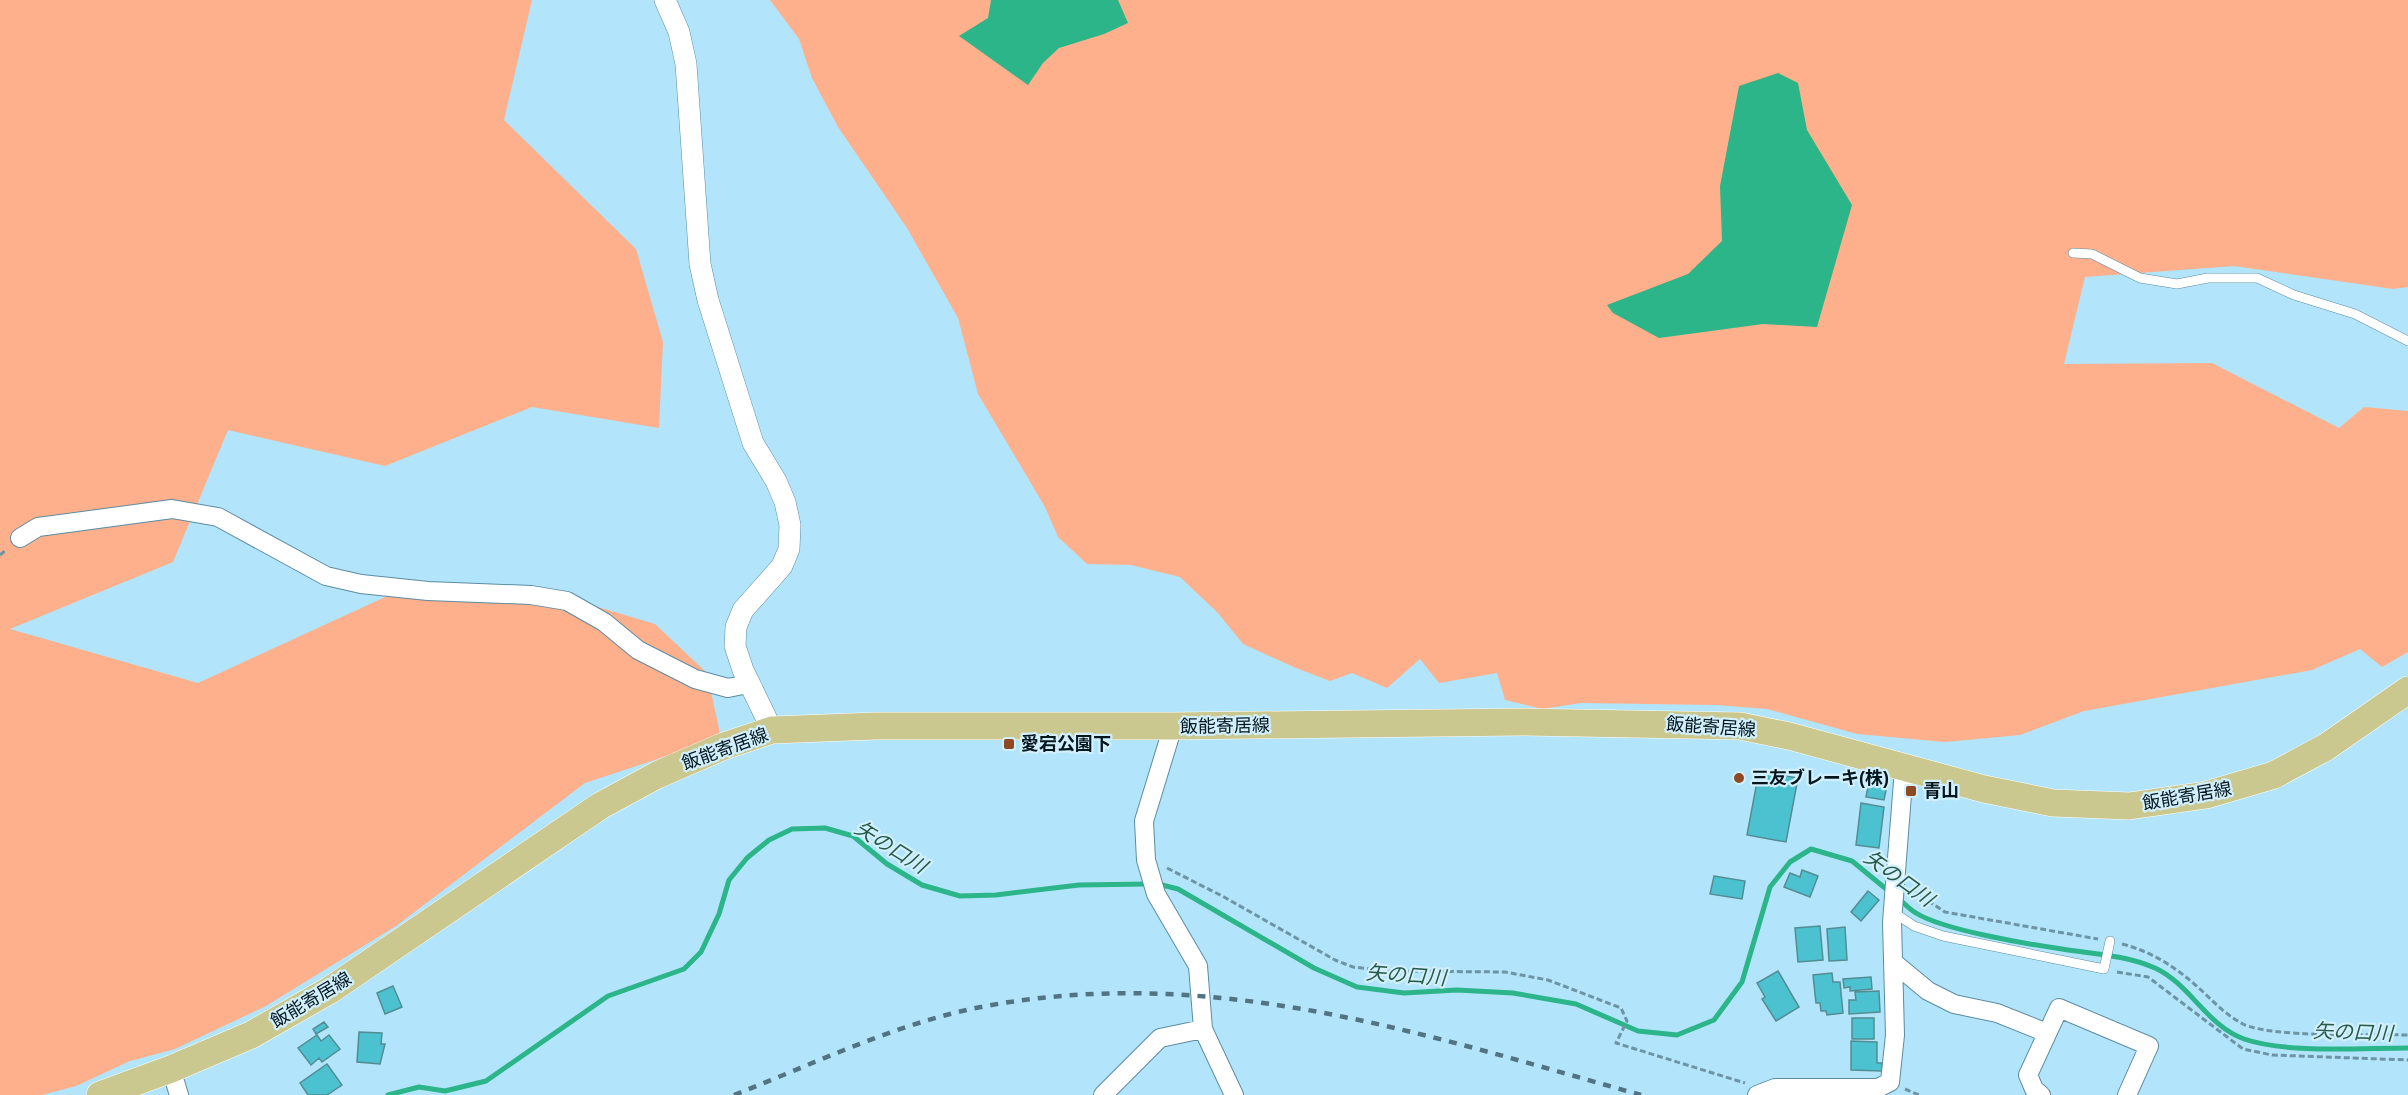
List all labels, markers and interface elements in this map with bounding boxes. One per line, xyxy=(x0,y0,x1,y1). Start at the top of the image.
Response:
street label: 飯能寄居線 xyxy=(1665,714,1757,740)
street label: 飯能寄居線 xyxy=(1180,715,1270,737)
street label: 飯能寄居線 xyxy=(679,724,771,774)
place label: 愛宕公園下 xyxy=(1021,734,1111,754)
marker: 愛宕公園下 xyxy=(1002,737,1016,751)
place label: 三友ブレーキ(株) xyxy=(1751,768,1889,788)
marker: 三友ブレーキ(株) xyxy=(1732,771,1746,785)
street label: 飯能寄居線 xyxy=(2141,778,2233,814)
place label: 青山 xyxy=(1923,781,1959,801)
marker: 青山 xyxy=(1904,784,1918,798)
water label: 矢の口川 xyxy=(851,816,932,879)
water label: 矢の口川 xyxy=(1860,846,1939,912)
water label: 矢の口川 xyxy=(1365,961,1449,989)
street label: 飯能寄居線 xyxy=(267,968,355,1032)
water label: 矢の口川 xyxy=(2313,1020,2395,1044)

